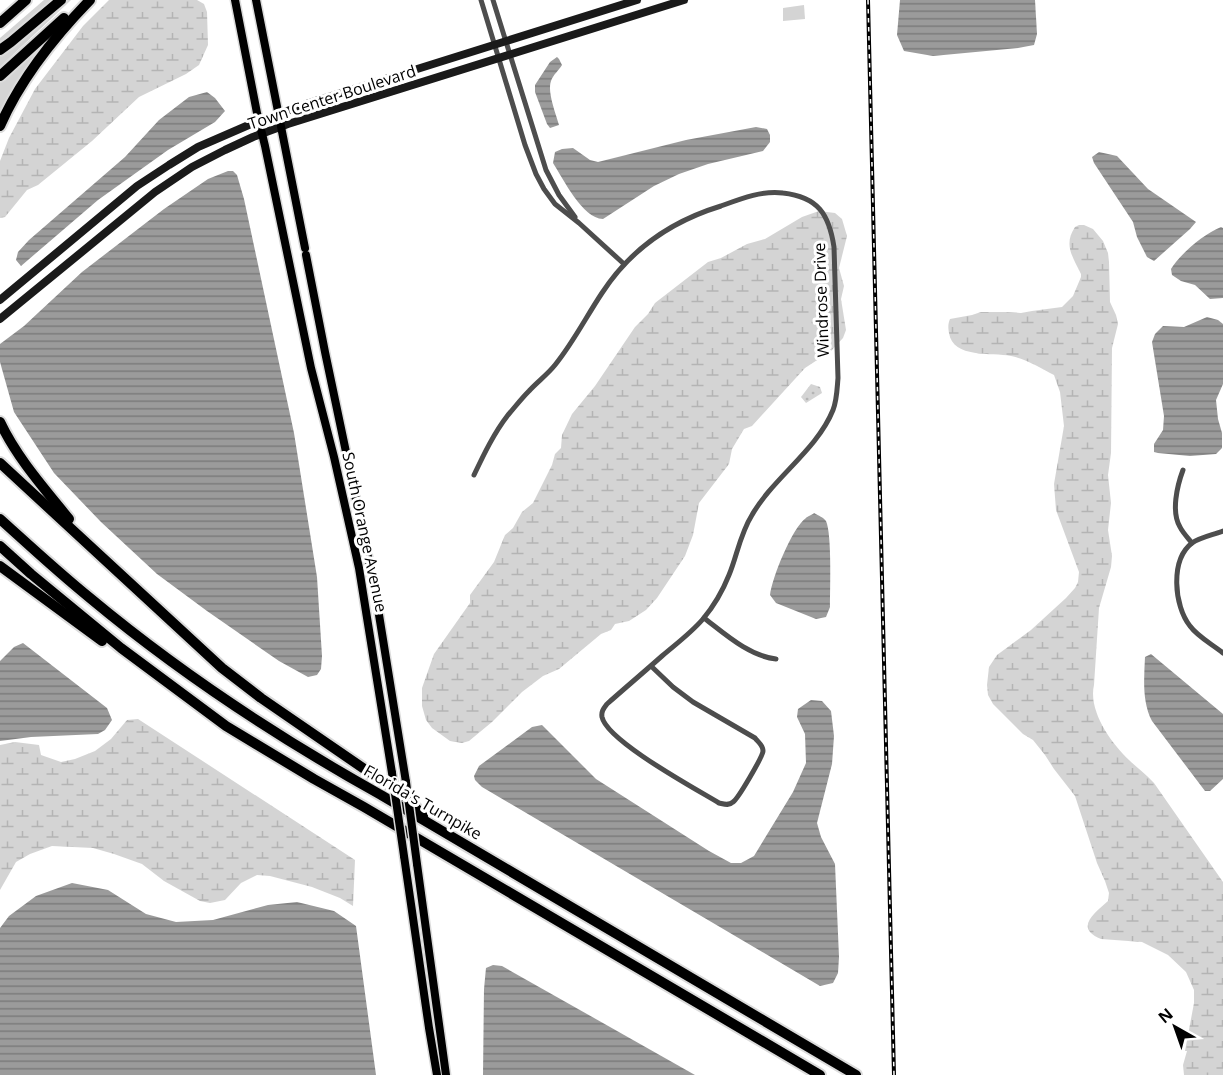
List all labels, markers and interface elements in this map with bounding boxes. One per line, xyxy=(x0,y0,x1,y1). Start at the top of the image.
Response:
street label: Town Center Boulevard xyxy=(245,59,419,135)
street label: Windrose Drive xyxy=(808,242,834,358)
street label: South Orange Avenue xyxy=(337,450,393,614)
street label: Florida's Turnpike xyxy=(360,759,486,845)
north arrow xyxy=(1145,997,1205,1057)
text: N xyxy=(1153,1003,1177,1028)

